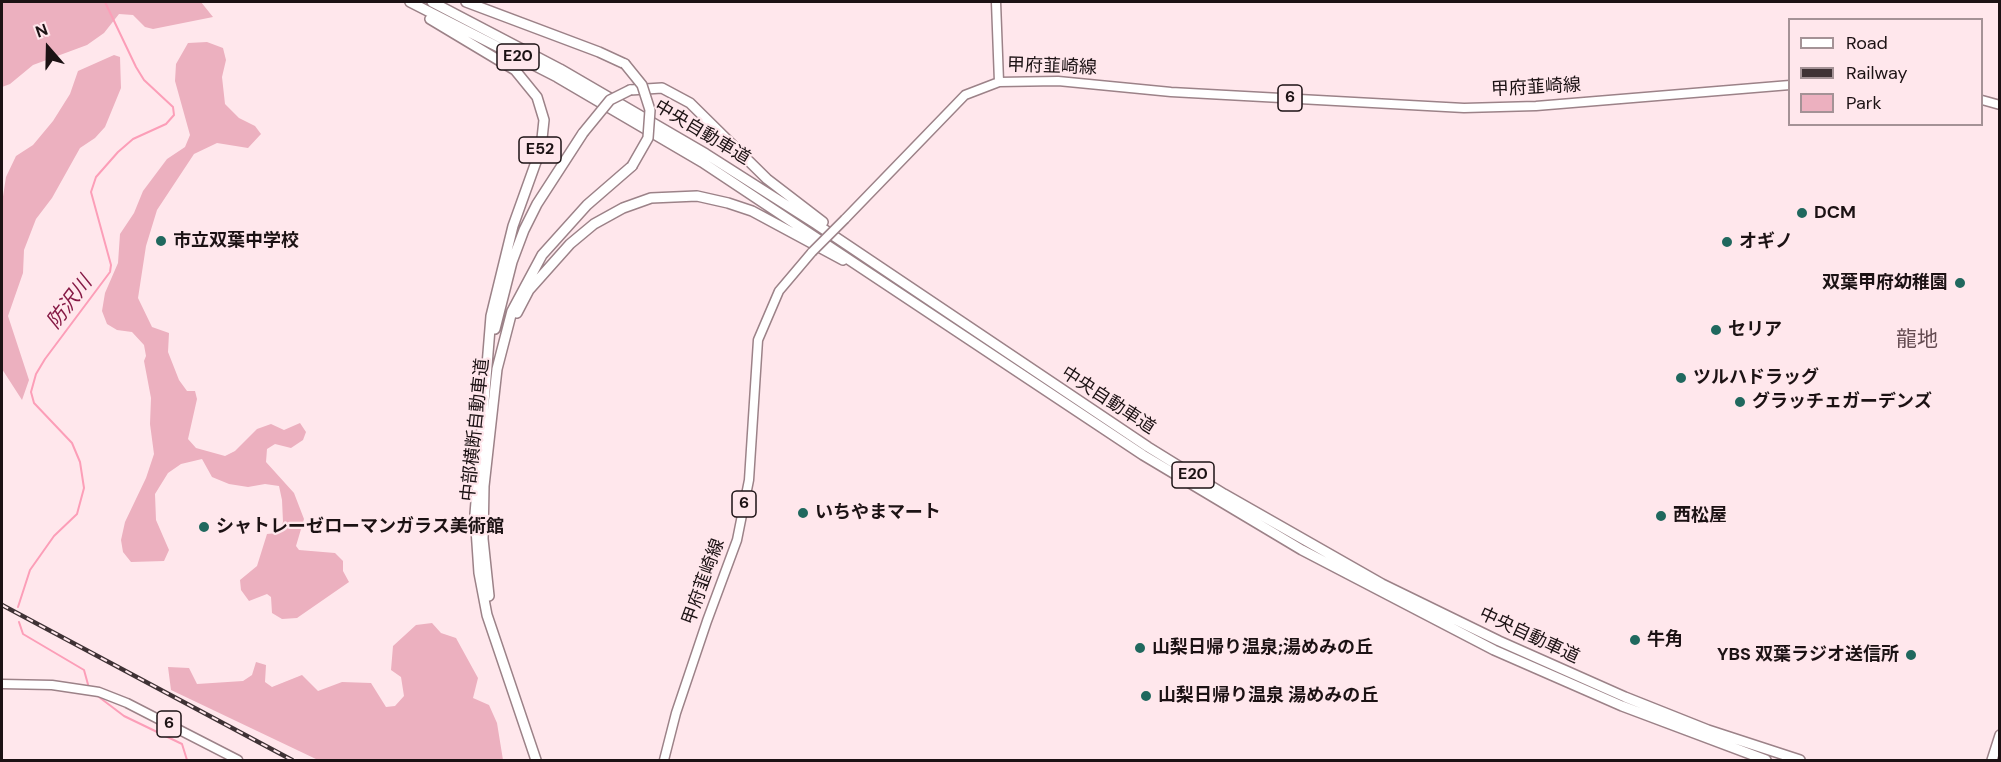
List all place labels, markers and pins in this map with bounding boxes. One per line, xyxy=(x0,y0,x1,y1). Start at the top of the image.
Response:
place label: DCM xyxy=(1814,202,1856,224)
marker: DCM xyxy=(1795,206,1809,220)
place label: 市立双葉中学校 xyxy=(173,230,299,252)
place label: オギノ xyxy=(1739,231,1793,253)
marker: 市立双葉中学校 xyxy=(154,234,168,248)
marker: オギノ xyxy=(1720,235,1734,249)
place label: 双葉甲府幼稚園 xyxy=(1822,272,1948,294)
marker: 双葉甲府幼稚園 xyxy=(1953,276,1967,290)
place label: セリア xyxy=(1728,319,1782,341)
marker: セリア xyxy=(1709,323,1723,337)
place label: ツルハドラッグ xyxy=(1693,367,1819,389)
marker: ツルハドラッグ xyxy=(1674,371,1688,385)
place label: グラッチェガーデンズ xyxy=(1752,391,1932,413)
marker: グラッチェガーデンズ xyxy=(1733,395,1747,409)
place label: いちやまマート xyxy=(815,502,941,524)
place label: 西松屋 xyxy=(1673,505,1727,527)
marker: いちやまマート xyxy=(796,506,810,520)
marker: 西松屋 xyxy=(1654,509,1668,523)
place label: シャトレーゼローマンガラス美術館 xyxy=(216,516,504,538)
marker: シャトレーゼローマンガラス美術館 xyxy=(197,520,211,534)
place label: 牛角 xyxy=(1647,629,1683,651)
marker: 牛角 xyxy=(1628,633,1642,647)
place label: 山梨日帰り温泉;湯めみの丘 xyxy=(1152,637,1373,659)
marker: 山梨日帰り温泉;湯めみの丘 xyxy=(1133,641,1147,655)
place label: YBS 双葉ラジオ送信所 xyxy=(1717,644,1899,666)
marker: YBS 双葉ラジオ送信所 xyxy=(1904,648,1918,662)
place label: 山梨日帰り温泉 湯めみの丘 xyxy=(1158,685,1378,707)
marker: 山梨日帰り温泉 湯めみの丘 xyxy=(1139,689,1153,703)

